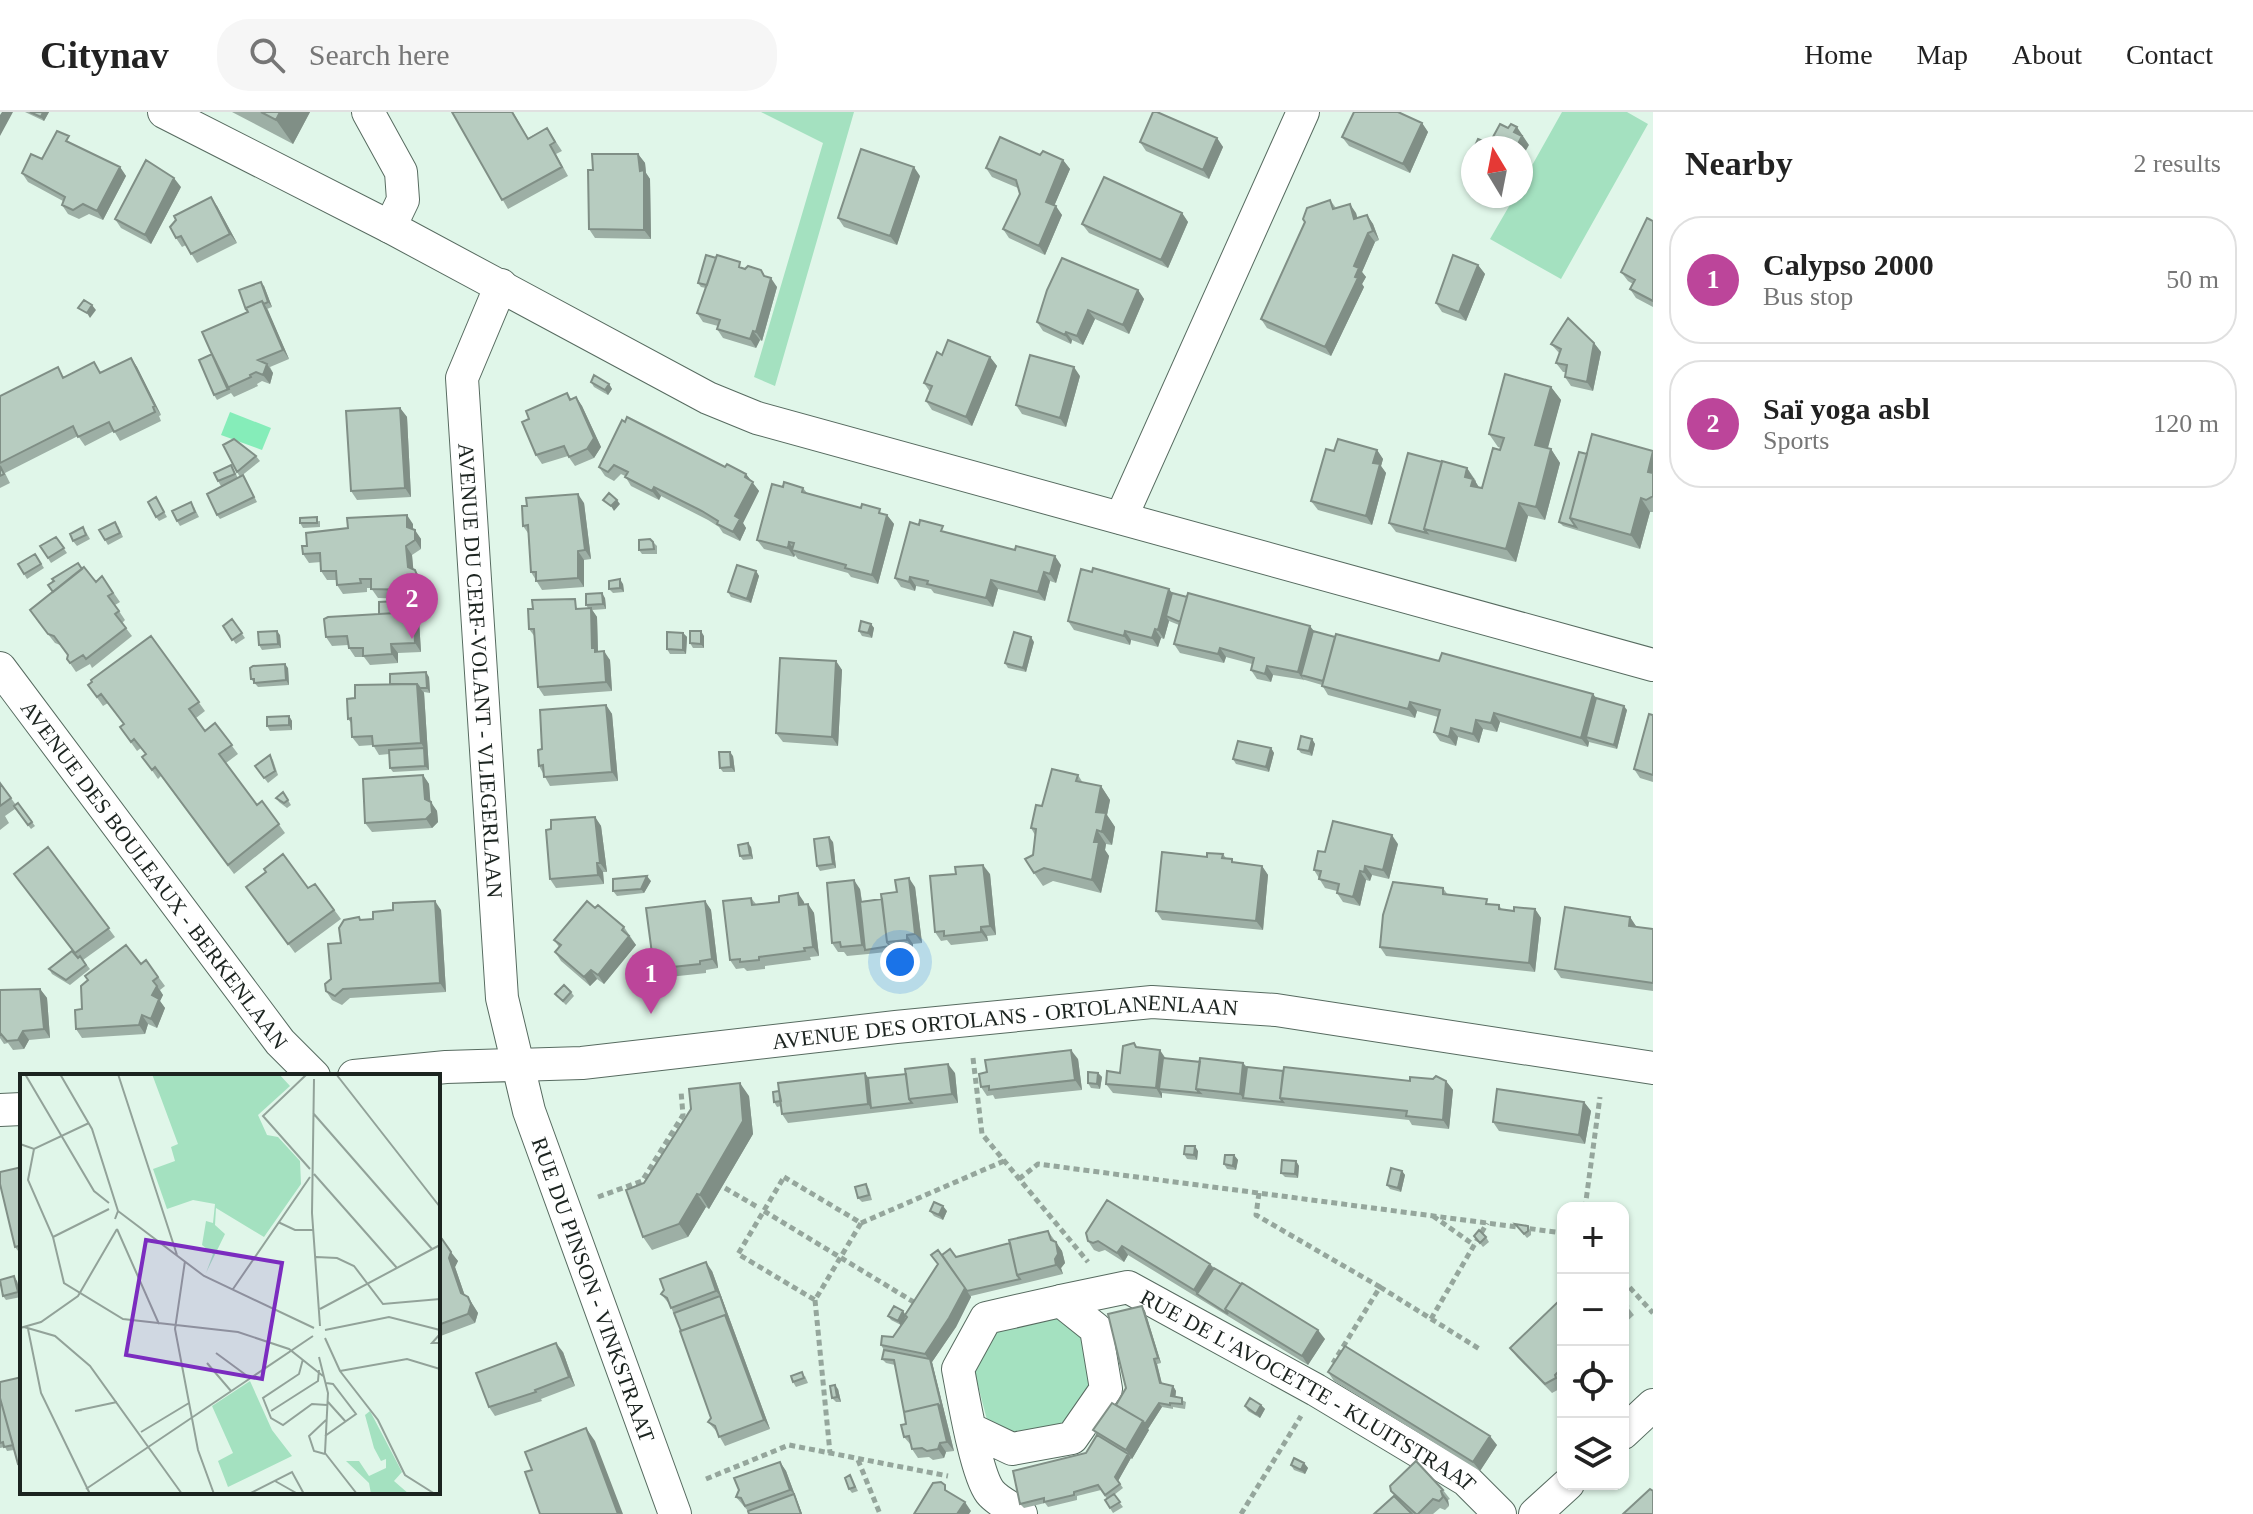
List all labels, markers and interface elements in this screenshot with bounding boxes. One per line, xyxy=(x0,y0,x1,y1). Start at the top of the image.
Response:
search box xyxy=(217,19,777,91)
icon: search xyxy=(245,33,289,77)
text: Citynav xyxy=(40,34,169,76)
text: Search here xyxy=(309,38,450,71)
text: Home xyxy=(1804,39,1873,70)
text: Map xyxy=(1917,39,1968,70)
text: About xyxy=(2012,39,2082,70)
text: Contact xyxy=(2126,39,2213,70)
north arrow xyxy=(1461,136,1533,208)
text: Nearby xyxy=(1685,145,1793,182)
text: 2 results xyxy=(2134,149,2221,178)
text: Calypso 2000 xyxy=(1763,248,1934,281)
text: 1 xyxy=(1707,265,1720,294)
text: 50 m xyxy=(2166,265,2219,294)
text: Bus stop xyxy=(1763,282,1853,311)
text: Saï yoga asbl xyxy=(1763,392,1930,425)
text: 2 xyxy=(1707,409,1720,438)
text: 120 m xyxy=(2153,409,2219,438)
text: Sports xyxy=(1763,426,1829,455)
street label: AVENUE DU CERF-VOLANT - VLIEGERLAAN xyxy=(453,442,508,899)
pin: 2 xyxy=(386,573,438,639)
street label: AVENUE DES BOULEAUX - BERKENLAAN xyxy=(16,696,293,1054)
your location xyxy=(880,942,920,982)
pin: 1 xyxy=(625,948,677,1014)
street label: AVENUE DES ORTOLANS - ORTOLANENLAAN xyxy=(771,990,1239,1054)
inset map xyxy=(20,1074,440,1494)
street label: RUE DU PINSON - VINKSTRAAT xyxy=(526,1134,660,1446)
map controls xyxy=(1557,1202,1629,1490)
button: + xyxy=(1557,1202,1629,1274)
button: − xyxy=(1557,1274,1629,1346)
street label: RUE DE L'AVOCETTE - KLUITSTRAAT xyxy=(1136,1284,1482,1496)
button: locate xyxy=(1557,1346,1629,1418)
button: layers xyxy=(1557,1418,1629,1490)

